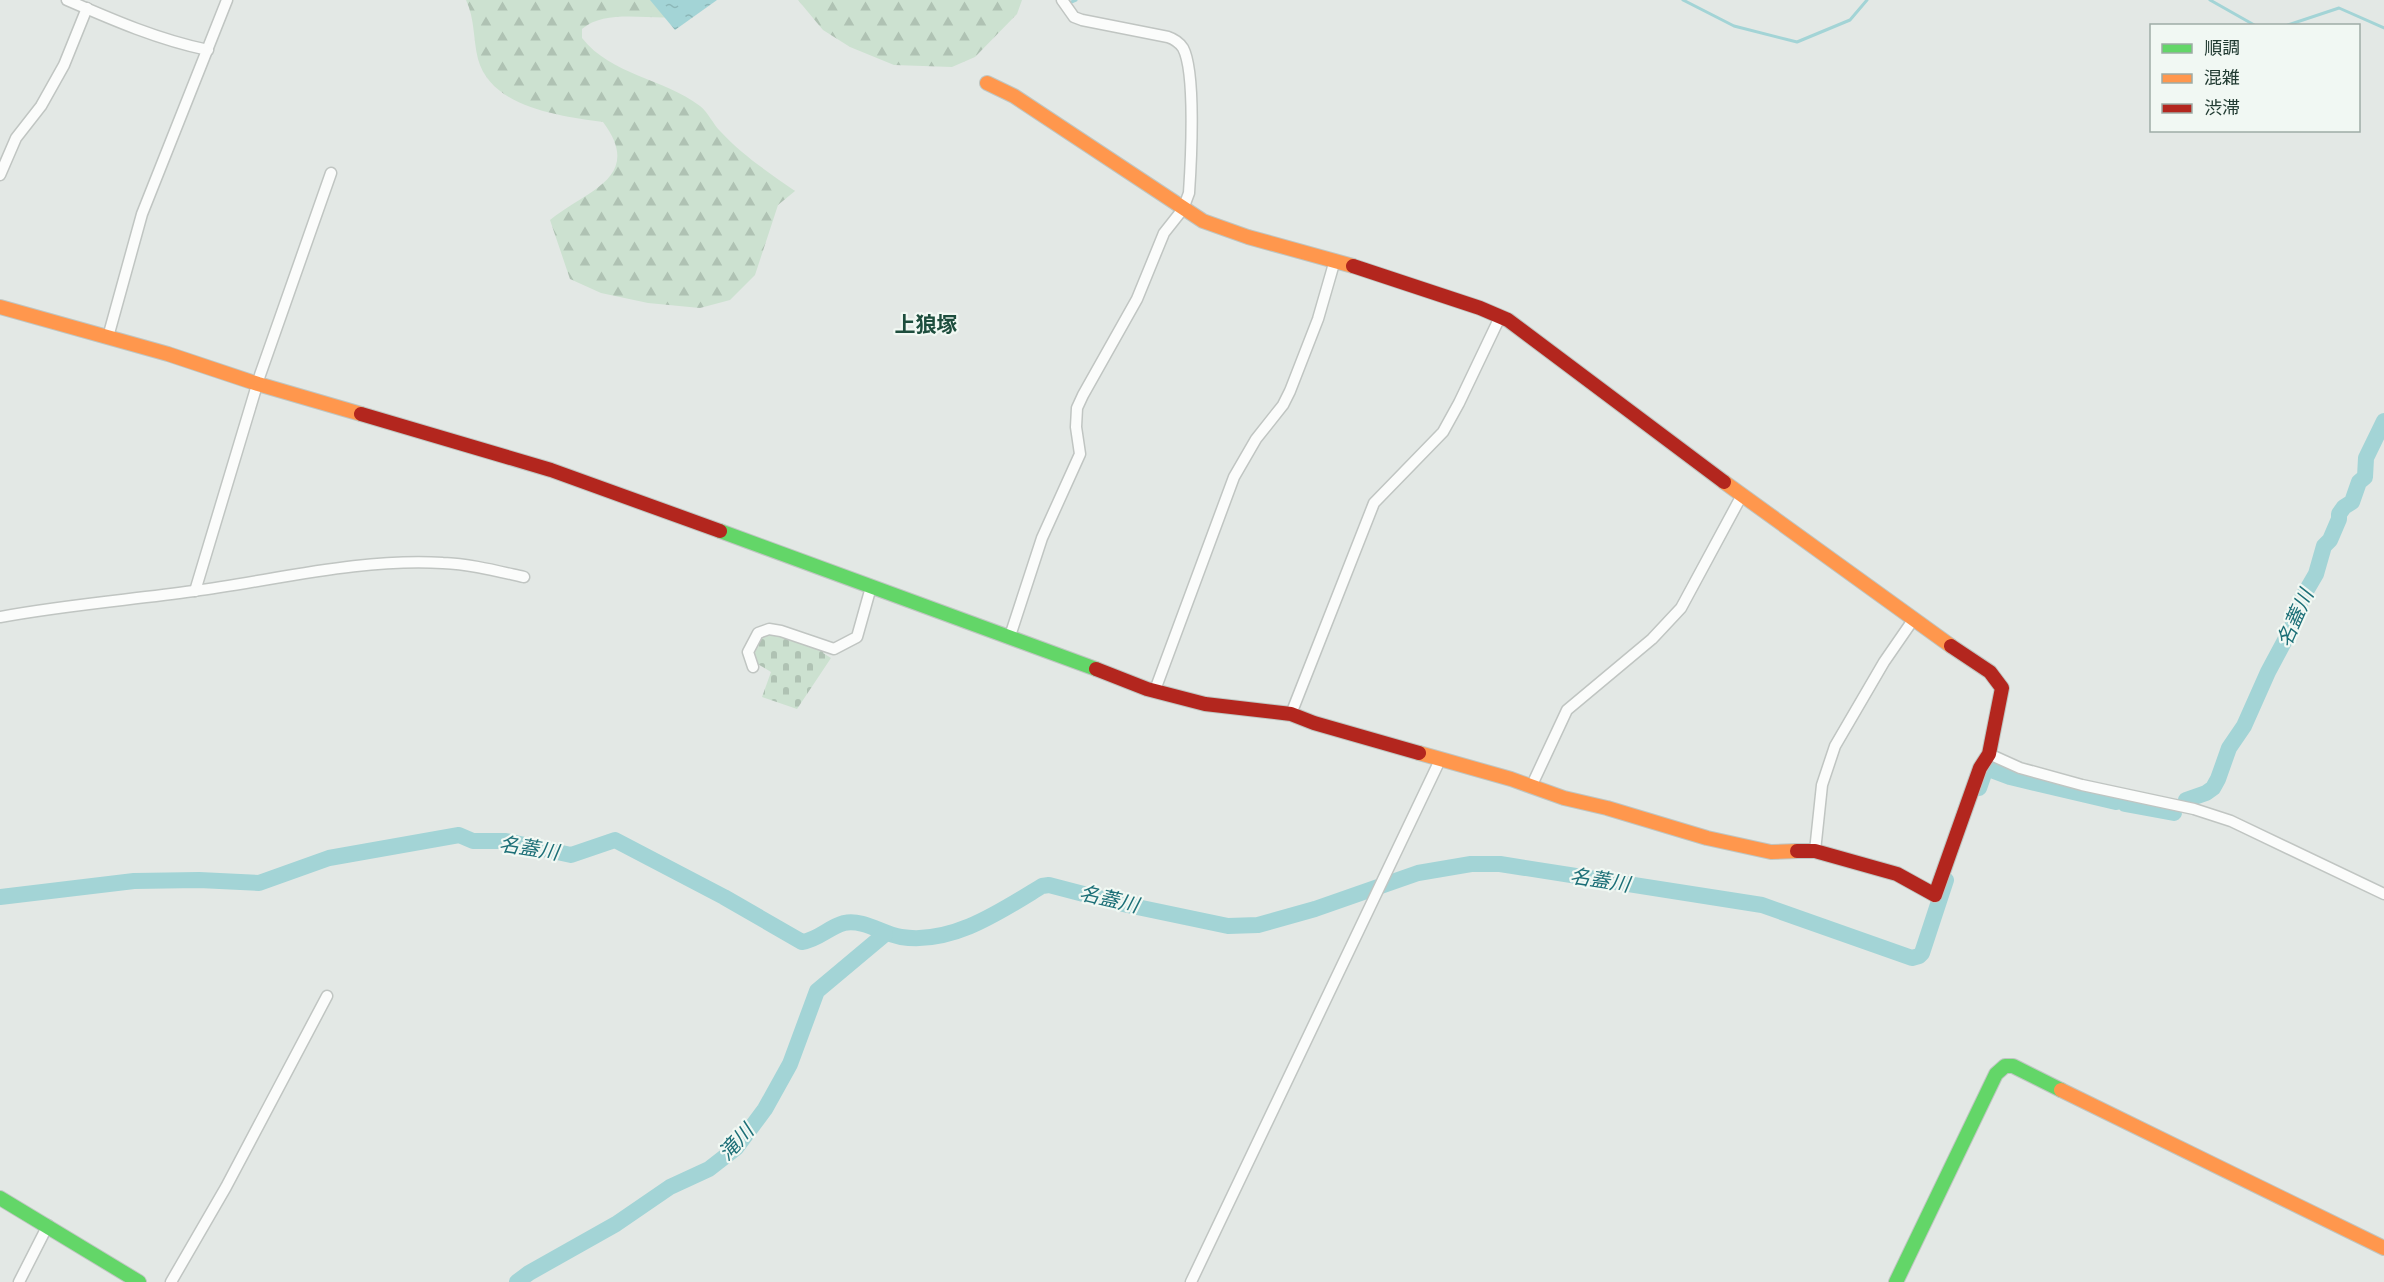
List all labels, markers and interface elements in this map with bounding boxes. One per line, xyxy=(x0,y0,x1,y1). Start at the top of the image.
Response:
legend xyxy=(2150,24,2360,132)
text: 順調 xyxy=(2204,35,2240,61)
text: 混雑 xyxy=(2204,65,2240,91)
text: 渋滞 xyxy=(2204,95,2240,121)
district label: 上狼塚 xyxy=(895,310,958,340)
water label: 名蓋川 xyxy=(2270,583,2322,652)
water label: 名蓋川 xyxy=(497,829,563,868)
water label: 名蓋川 xyxy=(1568,861,1634,900)
water label: 名蓋川 xyxy=(1076,879,1143,921)
water label: 滝川 xyxy=(712,1116,762,1167)

